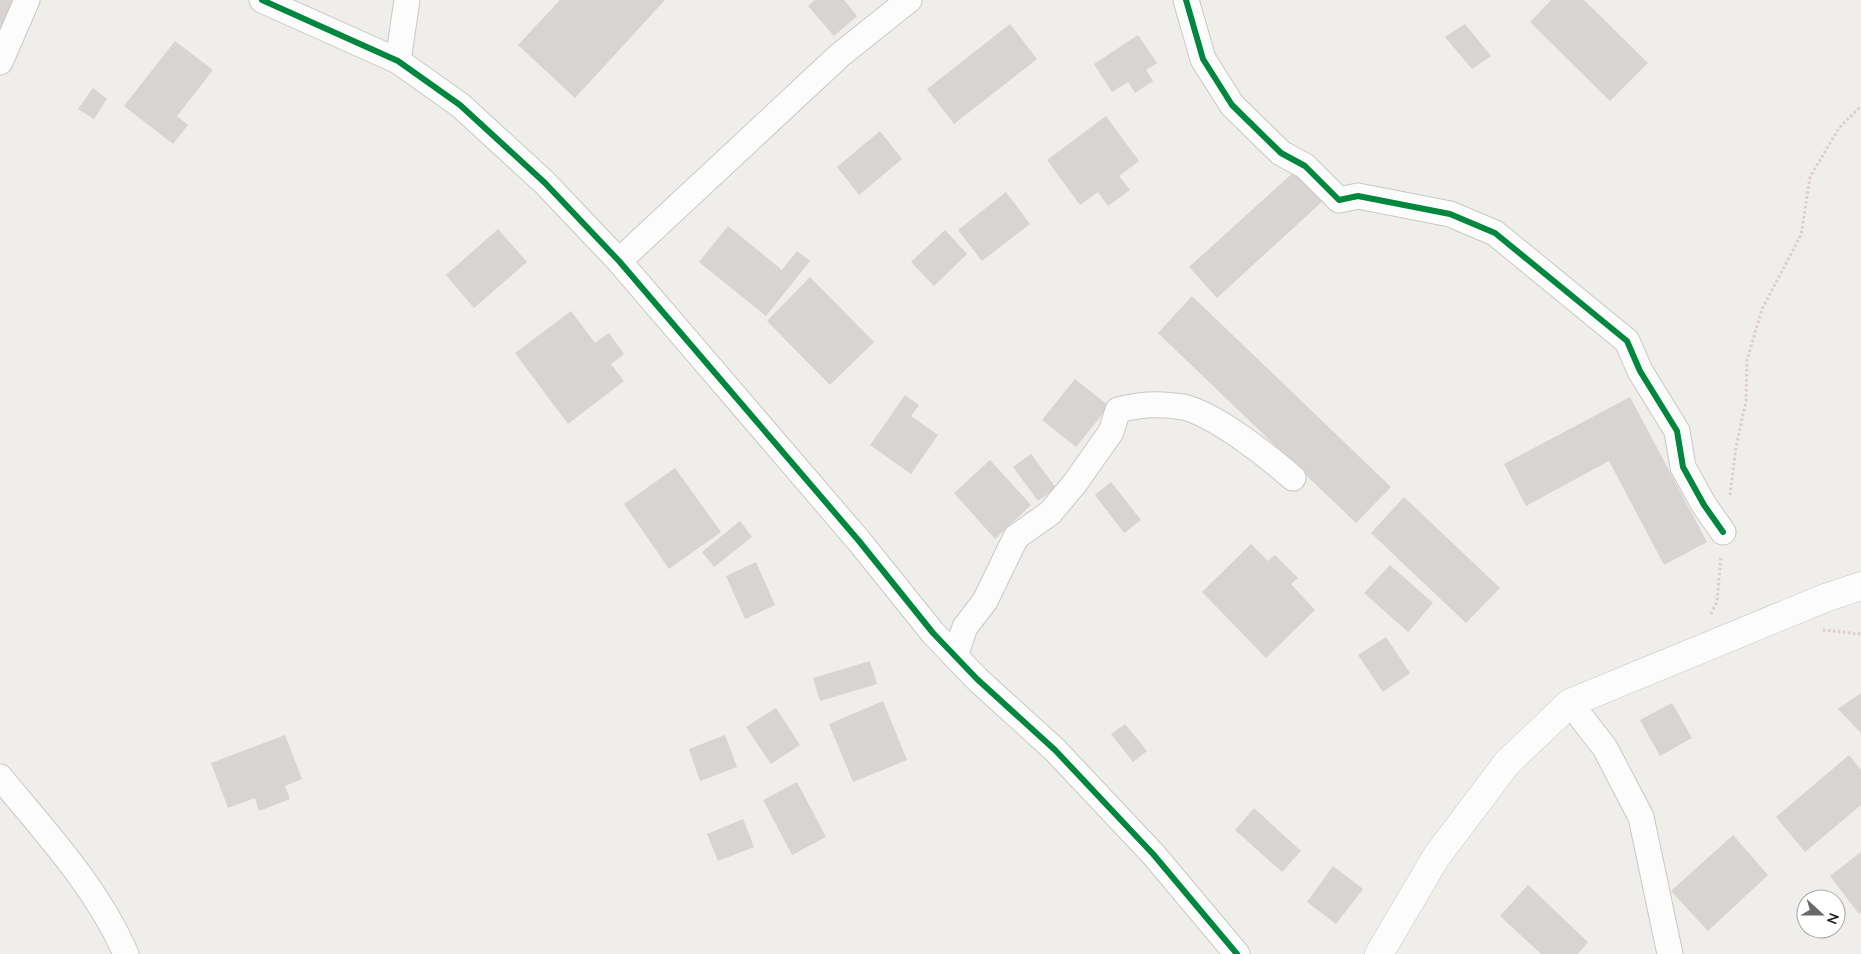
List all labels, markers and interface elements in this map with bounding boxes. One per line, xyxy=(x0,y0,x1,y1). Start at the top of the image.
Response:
north arrow xyxy=(1796,889,1846,939)
text: N xyxy=(1822,910,1843,927)

